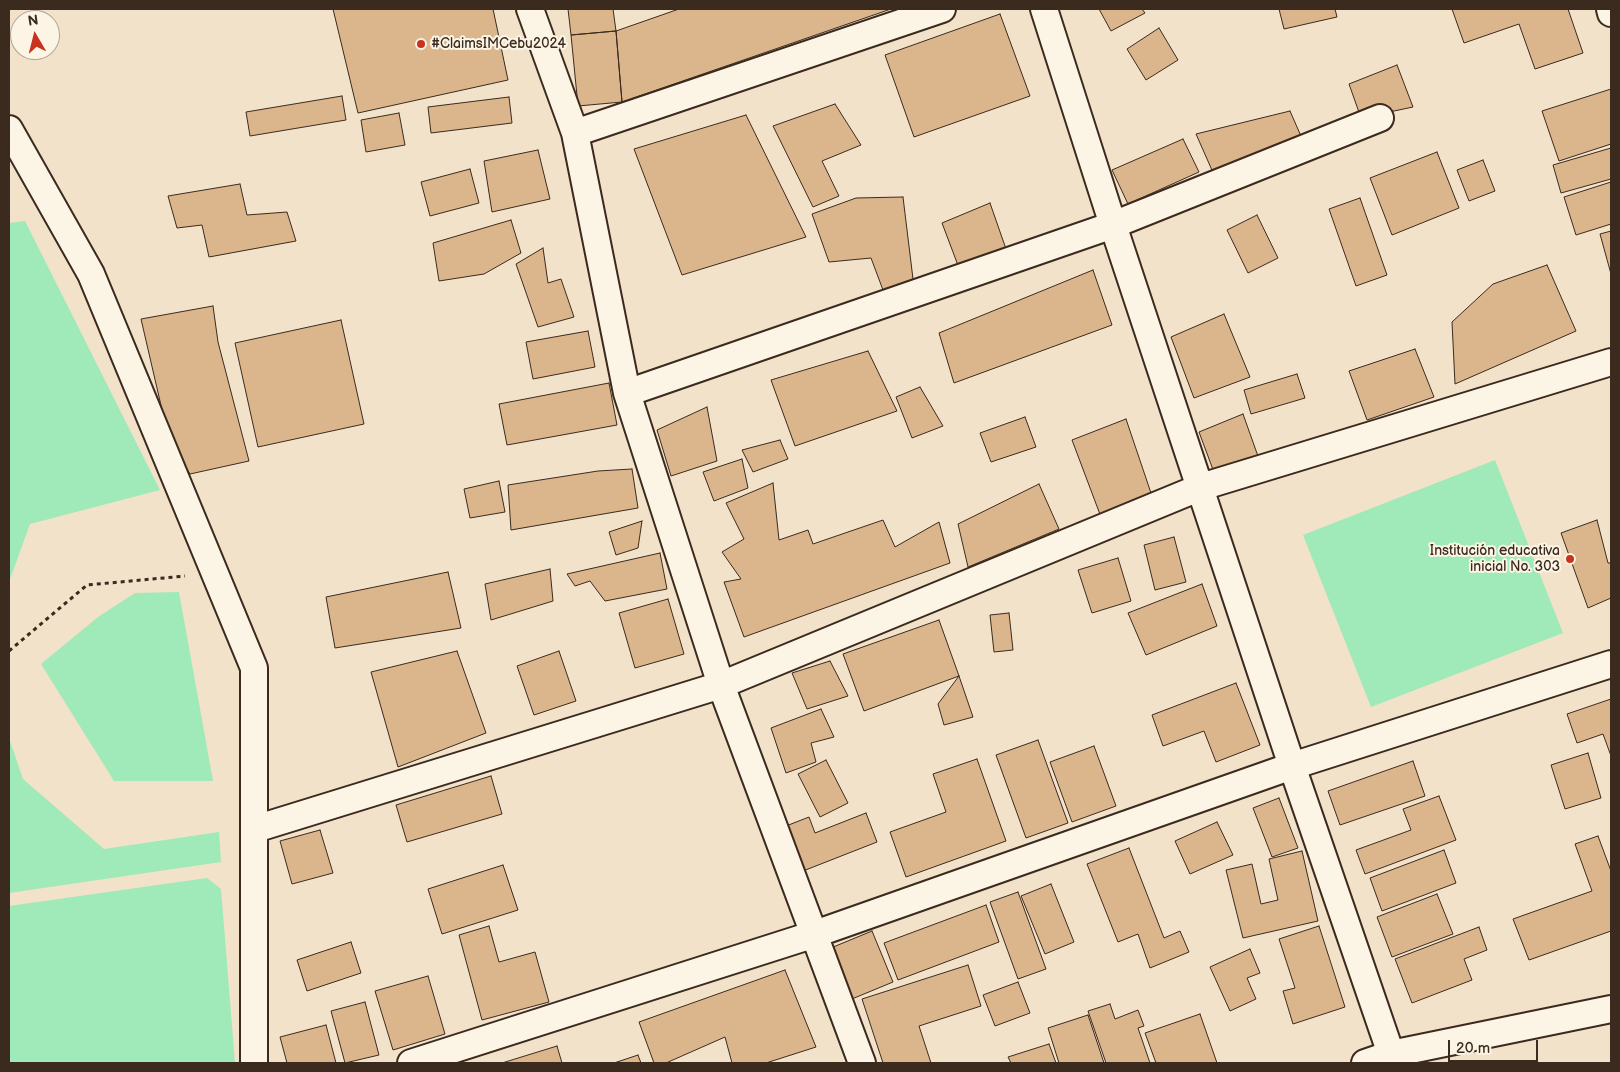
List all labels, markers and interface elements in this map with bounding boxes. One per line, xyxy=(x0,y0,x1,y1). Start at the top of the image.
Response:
north arrow xyxy=(10,10,60,60)
text: N xyxy=(27,11,39,30)
place label: #ClaimsIMCebu2024 xyxy=(431,36,566,52)
marker: #ClaimsIMCebu2024 xyxy=(415,38,427,50)
place label: Institución educativa inicial No. 303 xyxy=(1430,543,1560,576)
marker: Institución educativa inicial No. 303 xyxy=(1564,553,1576,565)
scale bar xyxy=(1450,1030,1540,1062)
text: 20 m xyxy=(1456,1039,1490,1058)

